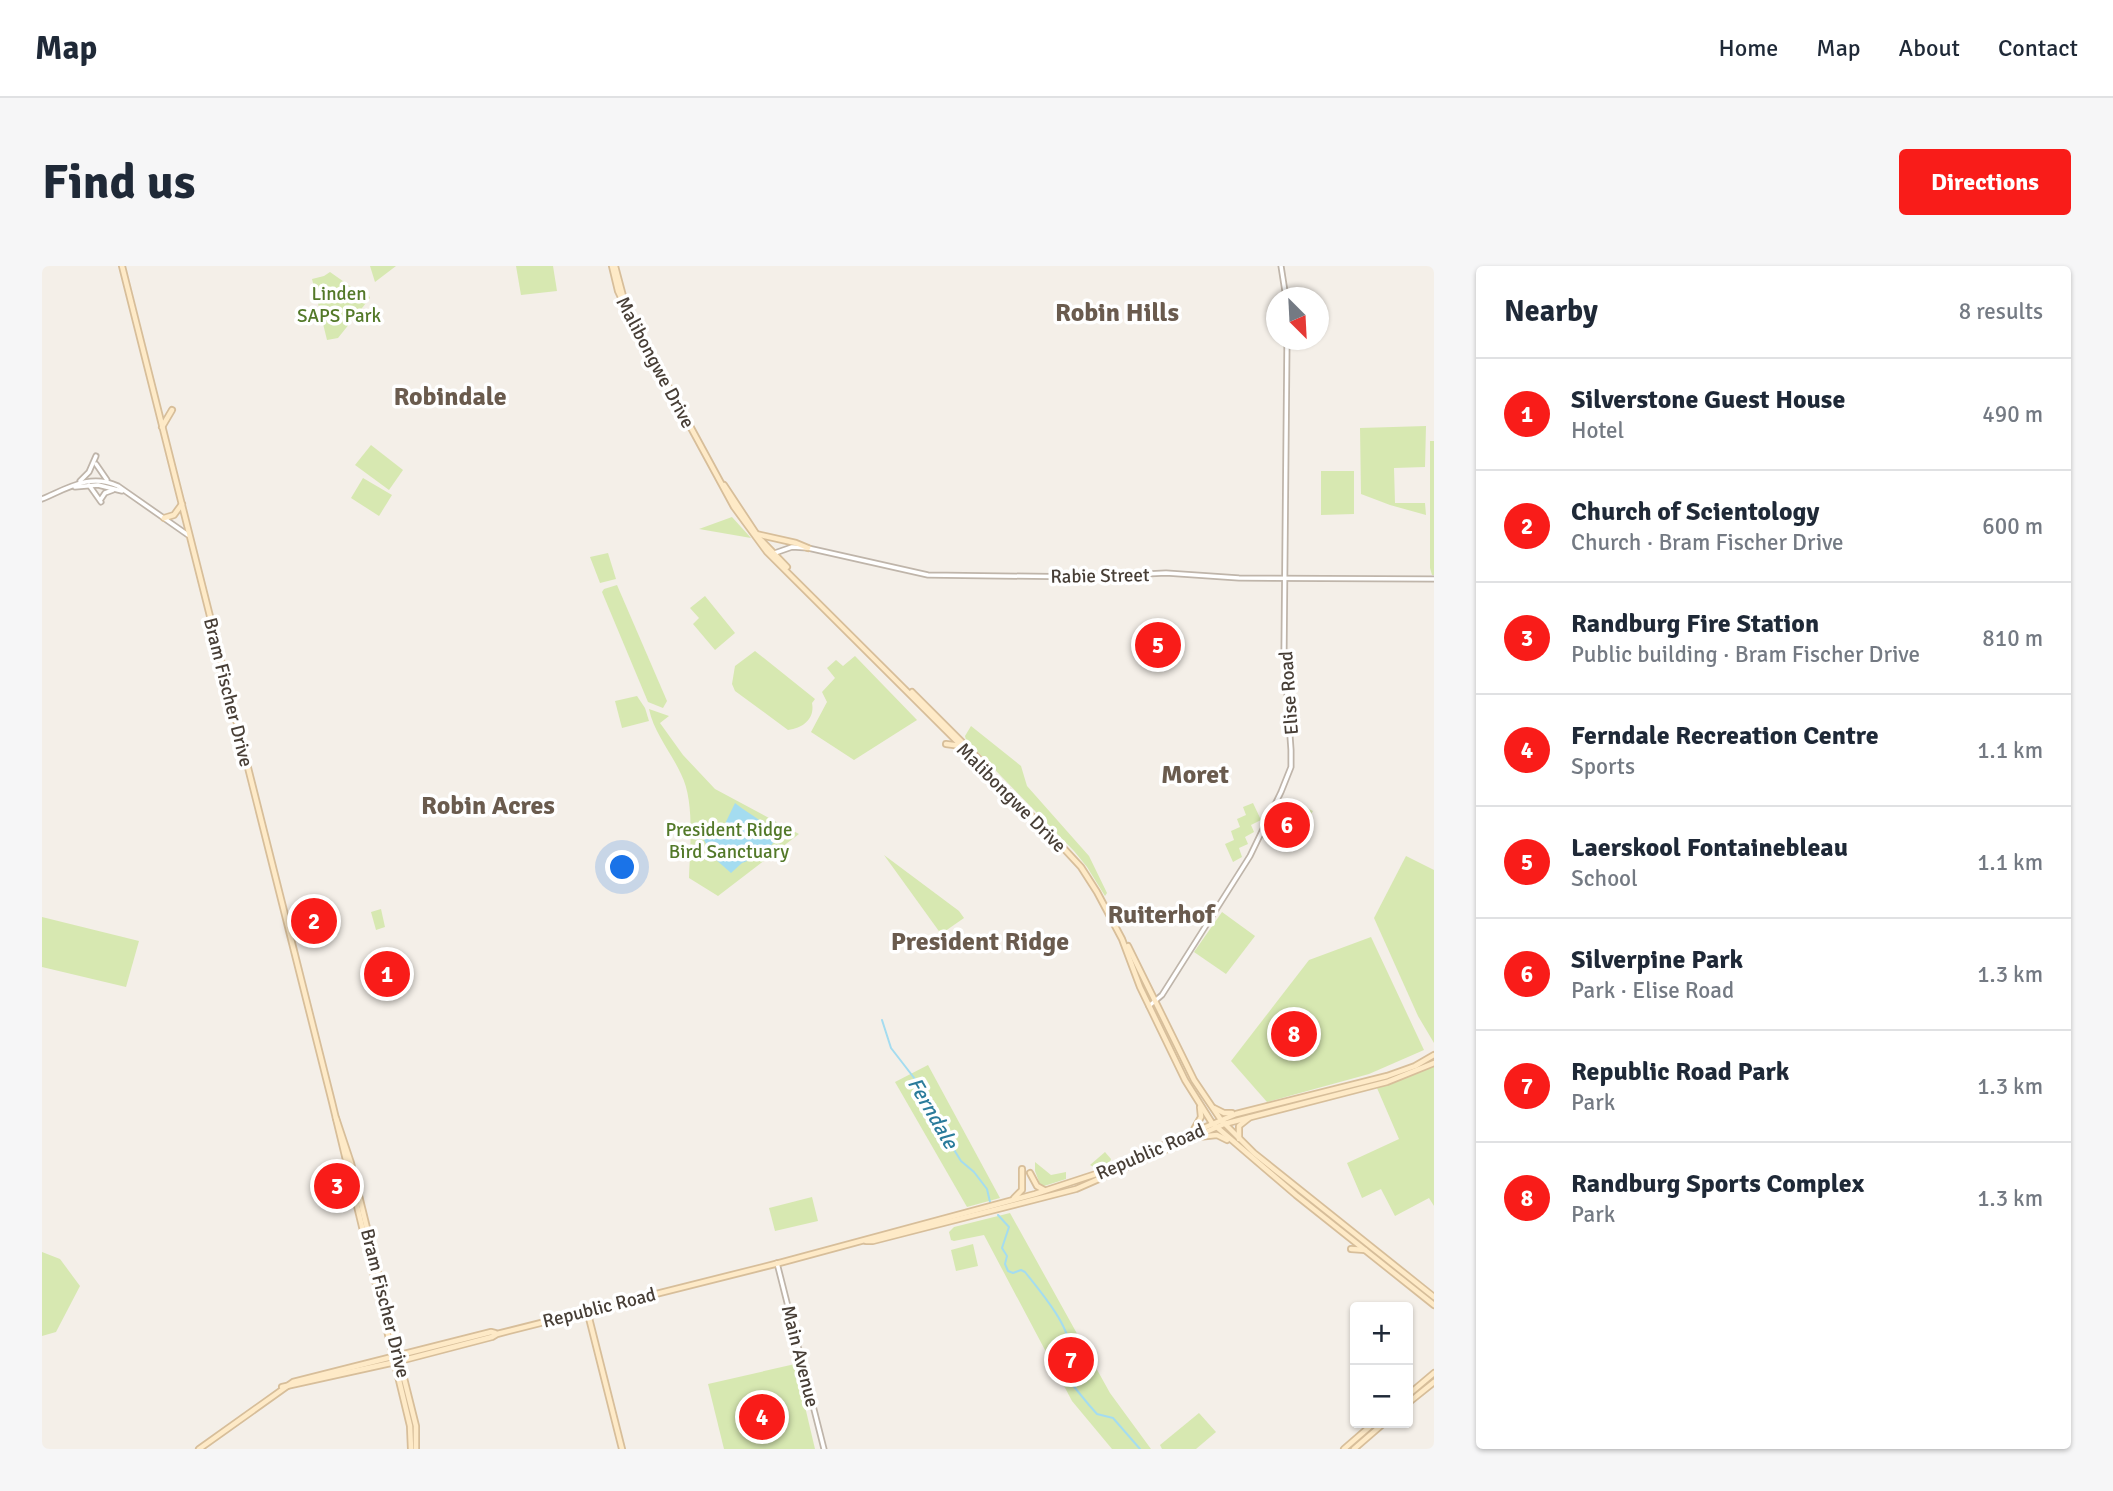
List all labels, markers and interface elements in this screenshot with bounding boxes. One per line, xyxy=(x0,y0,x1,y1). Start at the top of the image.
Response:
text: Map xyxy=(35,28,97,69)
text: Home xyxy=(1718,33,1778,63)
text: Map xyxy=(1816,33,1861,63)
text: About xyxy=(1899,33,1960,63)
text: Contact xyxy=(1998,33,2078,63)
button: Directions xyxy=(1899,149,2071,215)
text: Find us xyxy=(42,152,195,212)
park label: Linden SAPS Park xyxy=(297,282,382,328)
north arrow xyxy=(1266,287,1329,350)
street label: Malibongwe Drive xyxy=(610,293,700,432)
text: Nearby xyxy=(1504,293,1598,330)
district label: Robin Hills xyxy=(1055,297,1179,329)
text: 8 results xyxy=(1959,297,2043,326)
district label: Robindale xyxy=(393,381,507,413)
text: Silverstone Guest House xyxy=(1571,384,1845,416)
text: 1 xyxy=(1521,400,1533,429)
text: 490 m xyxy=(1982,400,2043,429)
text: Hotel xyxy=(1571,416,1624,445)
text: Church of Scientology xyxy=(1571,496,1819,528)
text: 2 xyxy=(1521,512,1533,541)
text: 600 m xyxy=(1982,512,2043,541)
text: Church · Bram Fischer Drive xyxy=(1571,528,1844,557)
street label: Rabie Street xyxy=(1050,563,1150,589)
text: Randburg Fire Station xyxy=(1571,608,1819,640)
street label: Bram Fischer Drive xyxy=(198,615,258,769)
pin: 5 xyxy=(1135,619,1181,671)
text: 3 xyxy=(1521,624,1533,653)
text: 810 m xyxy=(1982,624,2043,653)
text: Public building · Bram Fischer Drive xyxy=(1571,640,1920,669)
street label: Elise Road xyxy=(1274,650,1304,736)
text: Ferndale Recreation Centre xyxy=(1571,720,1879,752)
text: 4 xyxy=(1521,736,1533,765)
text: 1.1 km xyxy=(1977,736,2043,765)
street label: Malibongwe Drive xyxy=(951,738,1071,858)
text: Sports xyxy=(1571,752,1635,781)
district label: Moret xyxy=(1161,759,1229,791)
district label: Robin Acres xyxy=(421,790,555,822)
pin: 6 xyxy=(1264,799,1310,851)
park label: President Ridge Bird Sanctuary xyxy=(665,818,793,864)
text: Laerskool Fontainebleau xyxy=(1571,832,1848,864)
text: 5 xyxy=(1521,848,1533,877)
text: 1.1 km xyxy=(1977,848,2043,877)
your location xyxy=(605,850,639,884)
text: School xyxy=(1571,864,1638,893)
pin: 2 xyxy=(291,895,337,947)
district label: Ruiterhof xyxy=(1107,899,1216,931)
district label: President Ridge xyxy=(891,926,1069,958)
text: Silverpine Park xyxy=(1571,944,1743,976)
pin: 1 xyxy=(364,948,410,1000)
text: 6 xyxy=(1521,960,1533,989)
text: 1.3 km xyxy=(1977,960,2043,989)
text: Park · Elise Road xyxy=(1571,976,1734,1005)
pin: 8 xyxy=(1271,1008,1317,1060)
text: Republic Road Park xyxy=(1571,1056,1789,1088)
text: 7 xyxy=(1521,1072,1533,1101)
text: 1.3 km xyxy=(1977,1072,2043,1101)
water label: Ferndale xyxy=(902,1073,965,1155)
text: Park xyxy=(1571,1088,1615,1117)
street label: Republic Road xyxy=(1092,1118,1208,1186)
pin: 3 xyxy=(314,1160,360,1212)
text: Randburg Sports Complex xyxy=(1571,1168,1864,1200)
text: 8 xyxy=(1521,1184,1533,1213)
text: 1.3 km xyxy=(1977,1184,2043,1213)
text: Park xyxy=(1571,1200,1615,1229)
street label: Bram Fischer Drive xyxy=(355,1226,415,1380)
street label: Republic Road xyxy=(540,1282,658,1334)
map controls xyxy=(1350,1302,1413,1428)
button: + xyxy=(1350,1302,1413,1365)
street label: Main Avenue xyxy=(776,1303,824,1410)
pin: 7 xyxy=(1048,1334,1094,1386)
button: − xyxy=(1350,1365,1413,1428)
pin: 4 xyxy=(739,1391,785,1443)

